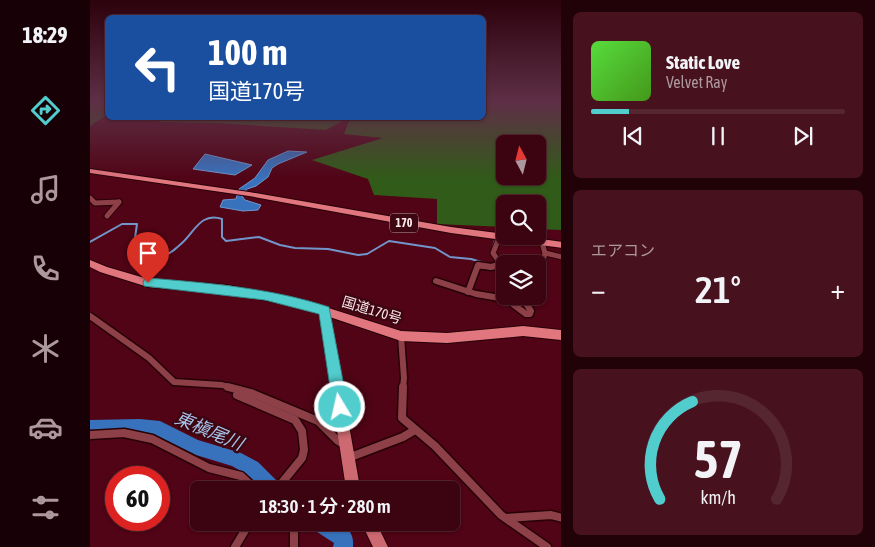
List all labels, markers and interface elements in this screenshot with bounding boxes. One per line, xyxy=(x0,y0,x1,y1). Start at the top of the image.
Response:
text: 18:29 xyxy=(22,22,68,48)
text: 100 m xyxy=(208,32,287,72)
icon: left xyxy=(125,35,190,100)
text: Static Love xyxy=(666,51,740,73)
text: Velvet Ray xyxy=(666,73,727,91)
text: 国道170号 xyxy=(208,78,305,104)
icon: directions xyxy=(28,93,63,128)
icon: previous xyxy=(619,122,647,150)
icon: pause xyxy=(704,122,732,150)
icon: next xyxy=(789,122,817,150)
north arrow xyxy=(496,135,546,185)
map controls xyxy=(496,135,546,305)
icon: music xyxy=(28,172,63,207)
button: search xyxy=(496,195,546,245)
road number: 170 xyxy=(390,214,418,232)
pin xyxy=(127,232,169,283)
icon: arrive xyxy=(134,239,162,267)
text: エアコン xyxy=(591,241,655,259)
icon: phone xyxy=(28,251,63,286)
button: layers xyxy=(496,255,546,305)
text: 21° xyxy=(695,268,741,311)
text: − xyxy=(591,273,606,305)
text: + xyxy=(830,273,845,305)
street label: 国道170号 xyxy=(340,293,404,327)
icon: climate xyxy=(28,331,63,366)
position arrow xyxy=(313,380,365,432)
water label: 東槇尾川 xyxy=(172,407,248,455)
icon: car xyxy=(28,410,63,445)
text: 57 xyxy=(694,429,742,489)
speed limit sign: 60 xyxy=(105,466,170,531)
text: km/h xyxy=(700,487,736,508)
icon: filters xyxy=(28,490,63,525)
text: 18:30 · 1 分 · 280 m xyxy=(259,495,391,517)

